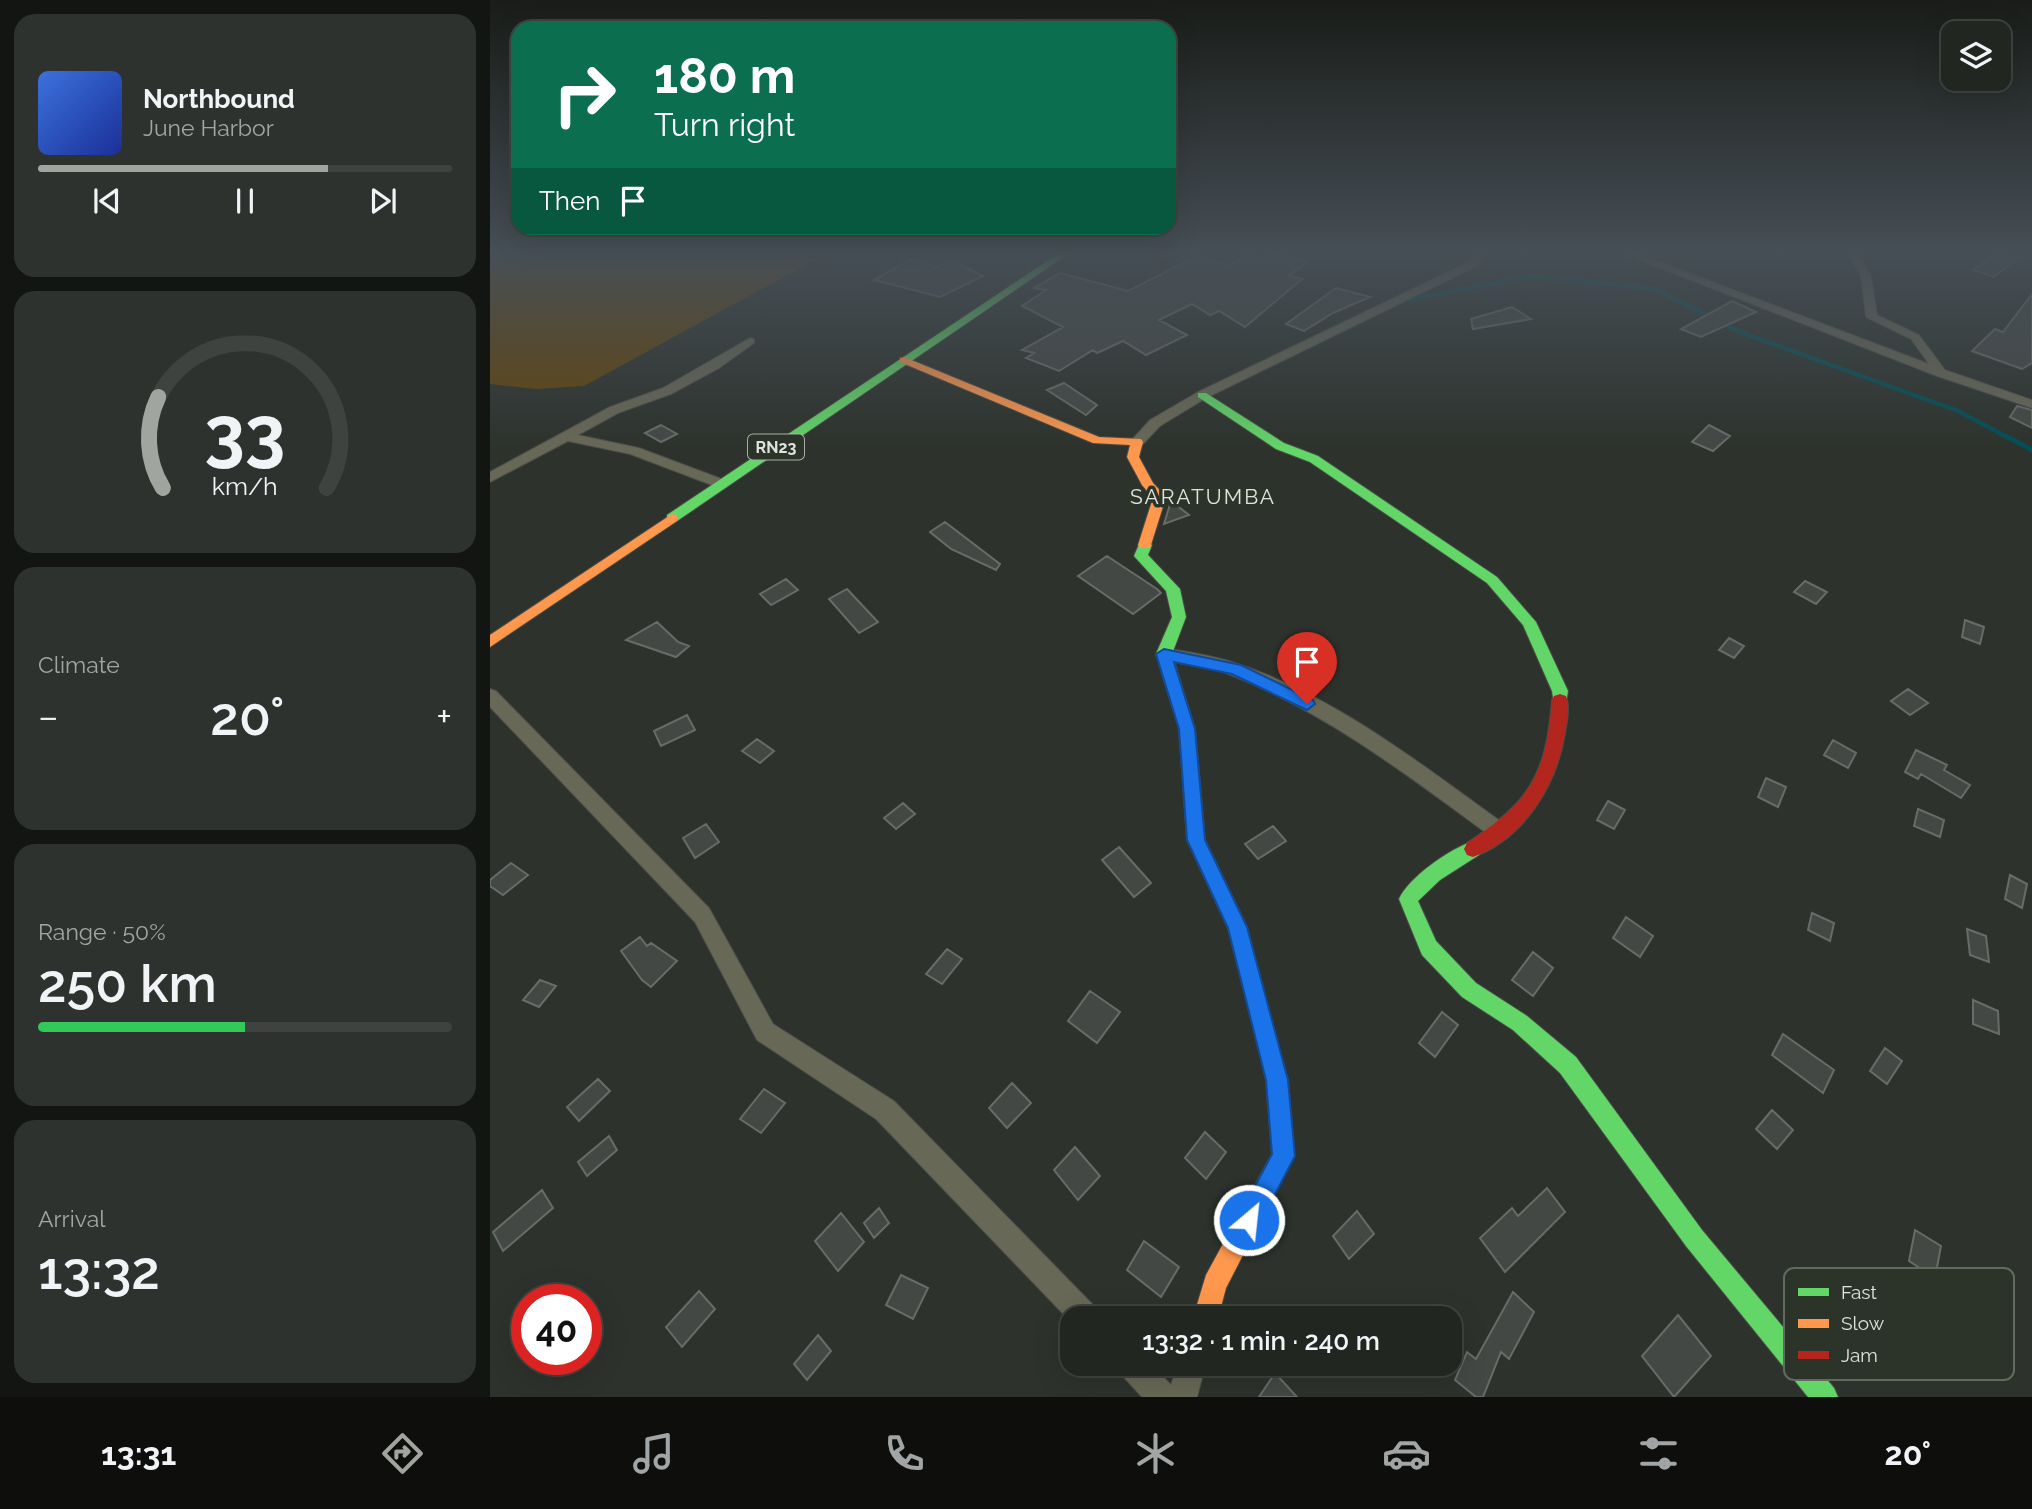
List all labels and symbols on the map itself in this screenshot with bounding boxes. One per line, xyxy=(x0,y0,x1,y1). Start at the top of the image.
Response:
road number: RN23 xyxy=(748,434,804,460)
district label: SARATUMBA xyxy=(1130,484,1276,509)
pin xyxy=(1277,632,1337,704)
position arrow xyxy=(1212,1183,1286,1257)
legend xyxy=(1784,1268,2014,1380)
text: Fast xyxy=(1841,1281,1877,1303)
speed limit sign: 40 xyxy=(511,1284,602,1375)
text: Slow xyxy=(1841,1312,1885,1334)
text: Jam xyxy=(1841,1344,1878,1366)

